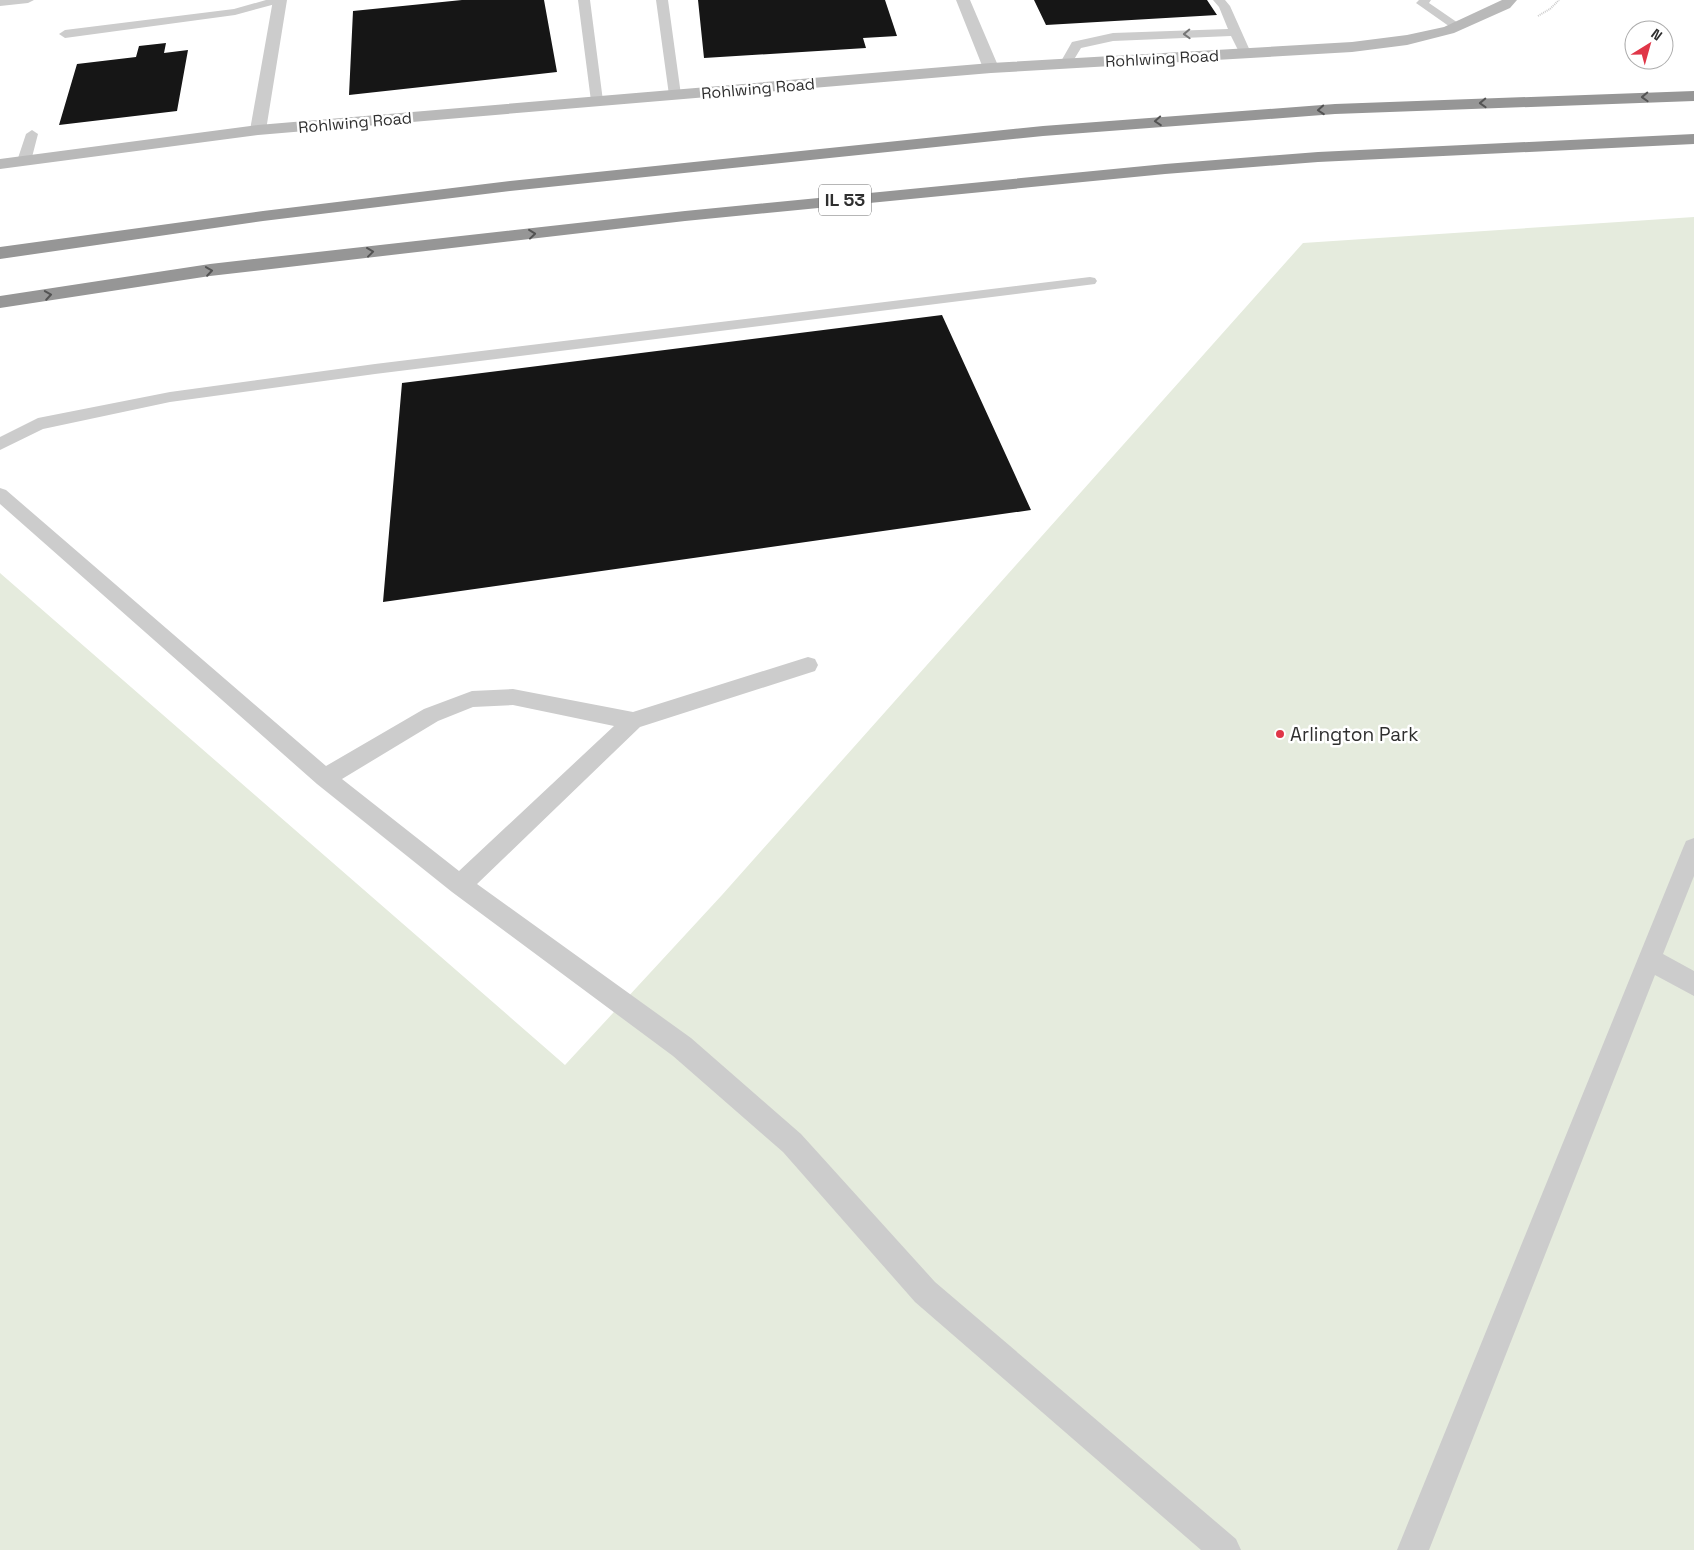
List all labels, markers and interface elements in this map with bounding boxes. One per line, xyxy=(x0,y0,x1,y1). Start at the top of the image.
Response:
north arrow xyxy=(1624,20,1674,70)
text: N xyxy=(1648,25,1666,45)
one-way arrow xyxy=(1183,29,1190,39)
street label: Rohlwing Road xyxy=(1105,45,1219,72)
street label: Rohlwing Road xyxy=(700,73,816,104)
one-way arrow xyxy=(1641,92,1649,103)
one-way arrow xyxy=(1479,98,1487,109)
one-way arrow xyxy=(1316,105,1324,116)
street label: Rohlwing Road xyxy=(297,107,413,138)
one-way arrow xyxy=(1154,116,1162,127)
road number: IL 53 xyxy=(819,184,871,216)
one-way arrow xyxy=(528,229,536,240)
one-way arrow xyxy=(367,247,375,258)
one-way arrow xyxy=(205,266,213,277)
one-way arrow xyxy=(45,290,53,301)
place label: Arlington Park xyxy=(1290,722,1418,747)
marker: Arlington Park xyxy=(1274,728,1286,740)

